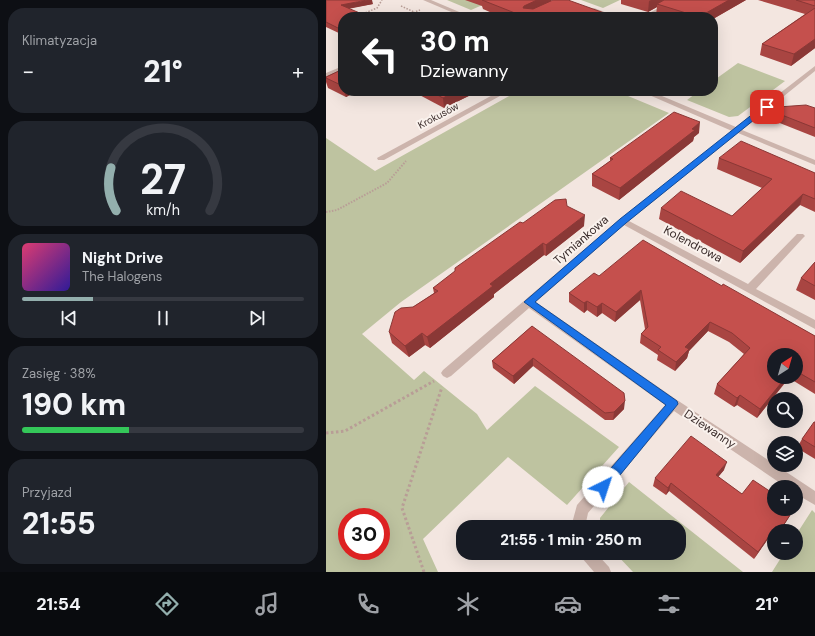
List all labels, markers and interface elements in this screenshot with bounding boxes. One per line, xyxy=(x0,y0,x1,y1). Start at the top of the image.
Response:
text: 30 m xyxy=(420,23,490,60)
icon: left xyxy=(354,28,406,80)
text: Klimatyzacja xyxy=(22,32,97,49)
text: 21° xyxy=(143,52,183,91)
text: − xyxy=(22,57,34,86)
text: + xyxy=(292,57,304,86)
text: Dziewanny xyxy=(420,59,508,83)
pin xyxy=(750,90,784,124)
icon: arrive xyxy=(756,96,778,118)
street label: Krokusów xyxy=(416,99,461,132)
text: 27 xyxy=(140,153,186,207)
text: km/h xyxy=(146,201,180,219)
street label: Tymiankowa xyxy=(550,212,612,268)
street label: Kolendrowa xyxy=(661,222,725,266)
text: Night Drive xyxy=(82,248,163,268)
text: The Halogens xyxy=(82,268,162,285)
icon: previous xyxy=(58,307,80,329)
icon: pause xyxy=(152,307,174,329)
icon: next xyxy=(246,307,268,329)
north arrow xyxy=(767,348,803,384)
map controls xyxy=(767,348,803,560)
text: Zasięg · 38% xyxy=(22,365,96,382)
text: 190 km xyxy=(22,385,126,424)
button: search xyxy=(767,392,803,428)
street label: Dziewanny xyxy=(681,406,739,452)
button: layers xyxy=(767,436,803,472)
position arrow xyxy=(582,466,624,508)
button: + xyxy=(767,480,803,516)
text: Przyjazd xyxy=(22,484,72,501)
text: 21:55 xyxy=(22,504,96,543)
speed limit sign: 30 xyxy=(338,508,390,560)
button: − xyxy=(767,524,803,560)
text: 21:55 · 1 min · 250 m xyxy=(500,530,642,550)
icon: directions xyxy=(153,590,181,618)
icon: music xyxy=(253,590,281,618)
icon: phone xyxy=(354,590,382,618)
icon: climate xyxy=(454,590,482,618)
icon: car xyxy=(554,590,582,618)
icon: filters xyxy=(655,590,683,618)
text: 21:54 xyxy=(36,592,81,616)
text: 21° xyxy=(755,592,779,616)

